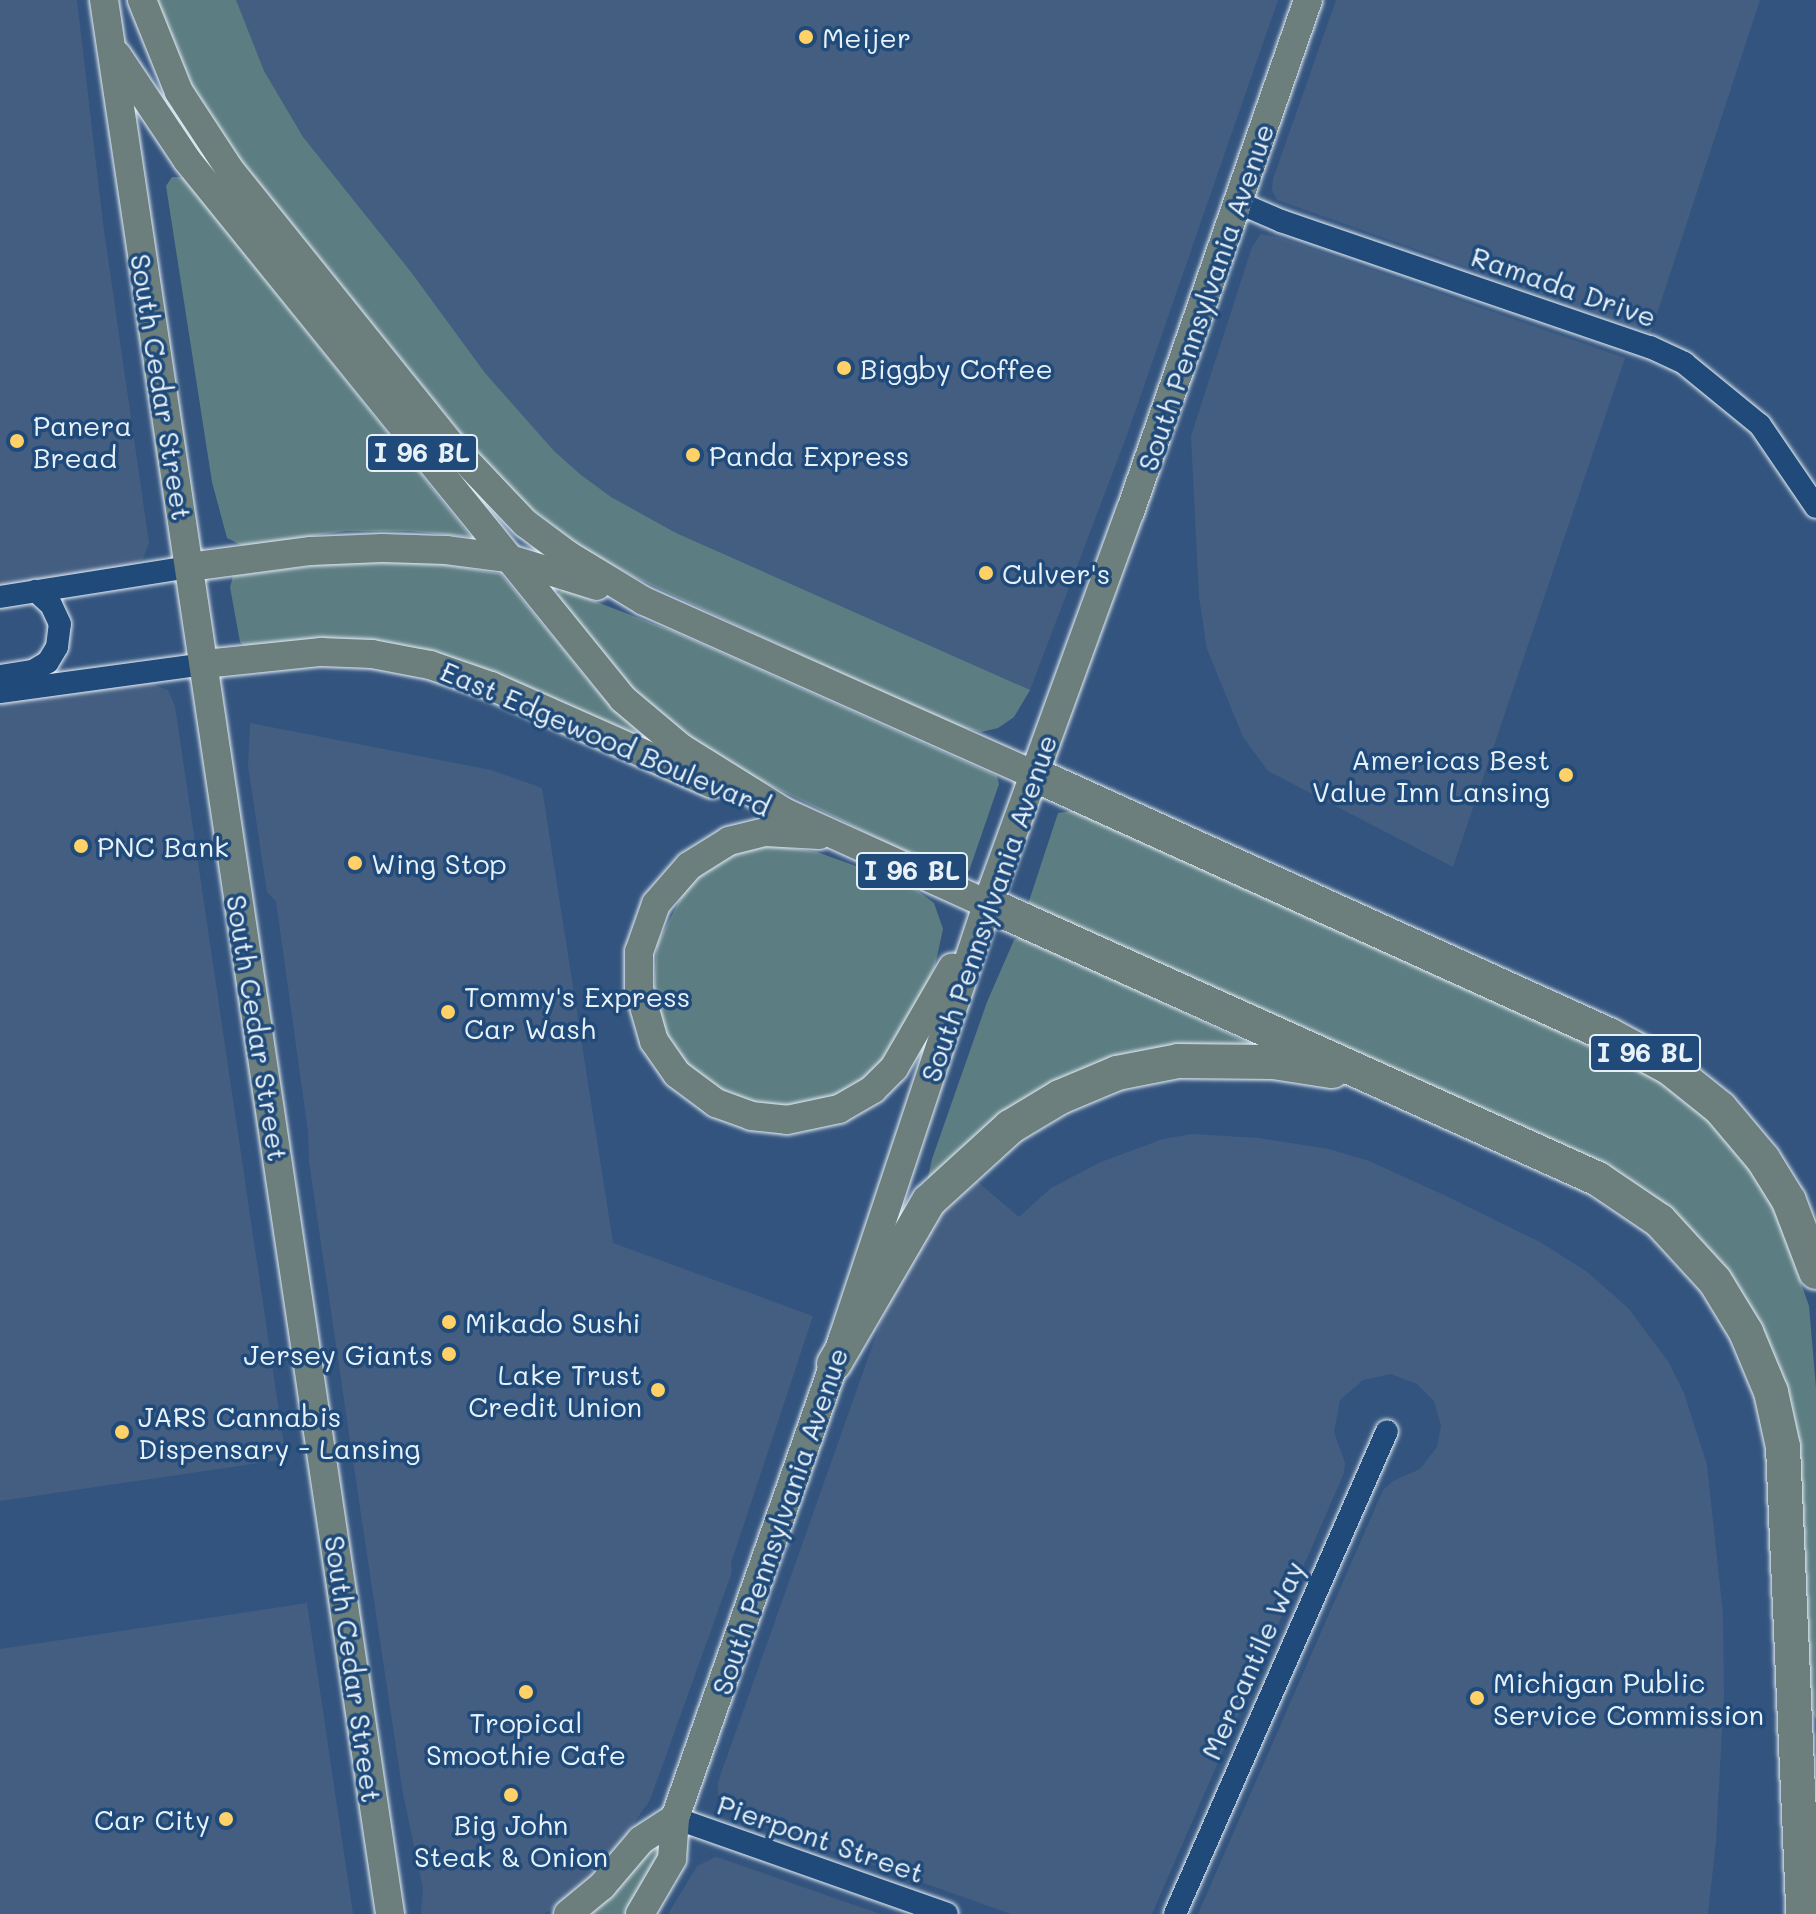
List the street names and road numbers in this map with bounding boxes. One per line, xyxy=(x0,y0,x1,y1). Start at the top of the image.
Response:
street label: South Pennsylvania Avenue xyxy=(1130,119,1280,475)
street label: Ramada Drive xyxy=(1467,239,1661,333)
street label: South Cedar Street xyxy=(124,251,200,523)
road number: I 96 BL xyxy=(366,431,478,475)
street label: East Edgewood Boulevard xyxy=(436,653,776,823)
street label: South Pennsylvania Avenue xyxy=(913,730,1063,1086)
road number: I 96 BL xyxy=(856,849,968,893)
street label: South Cedar Street xyxy=(220,892,296,1164)
road number: I 96 BL xyxy=(1589,1031,1701,1075)
street label: South Pennsylvania Avenue xyxy=(704,1343,854,1699)
street label: South Cedar Street xyxy=(319,1533,389,1805)
street label: Mercantile Way xyxy=(1193,1555,1311,1765)
street label: Pierpont Street xyxy=(713,1787,929,1889)

